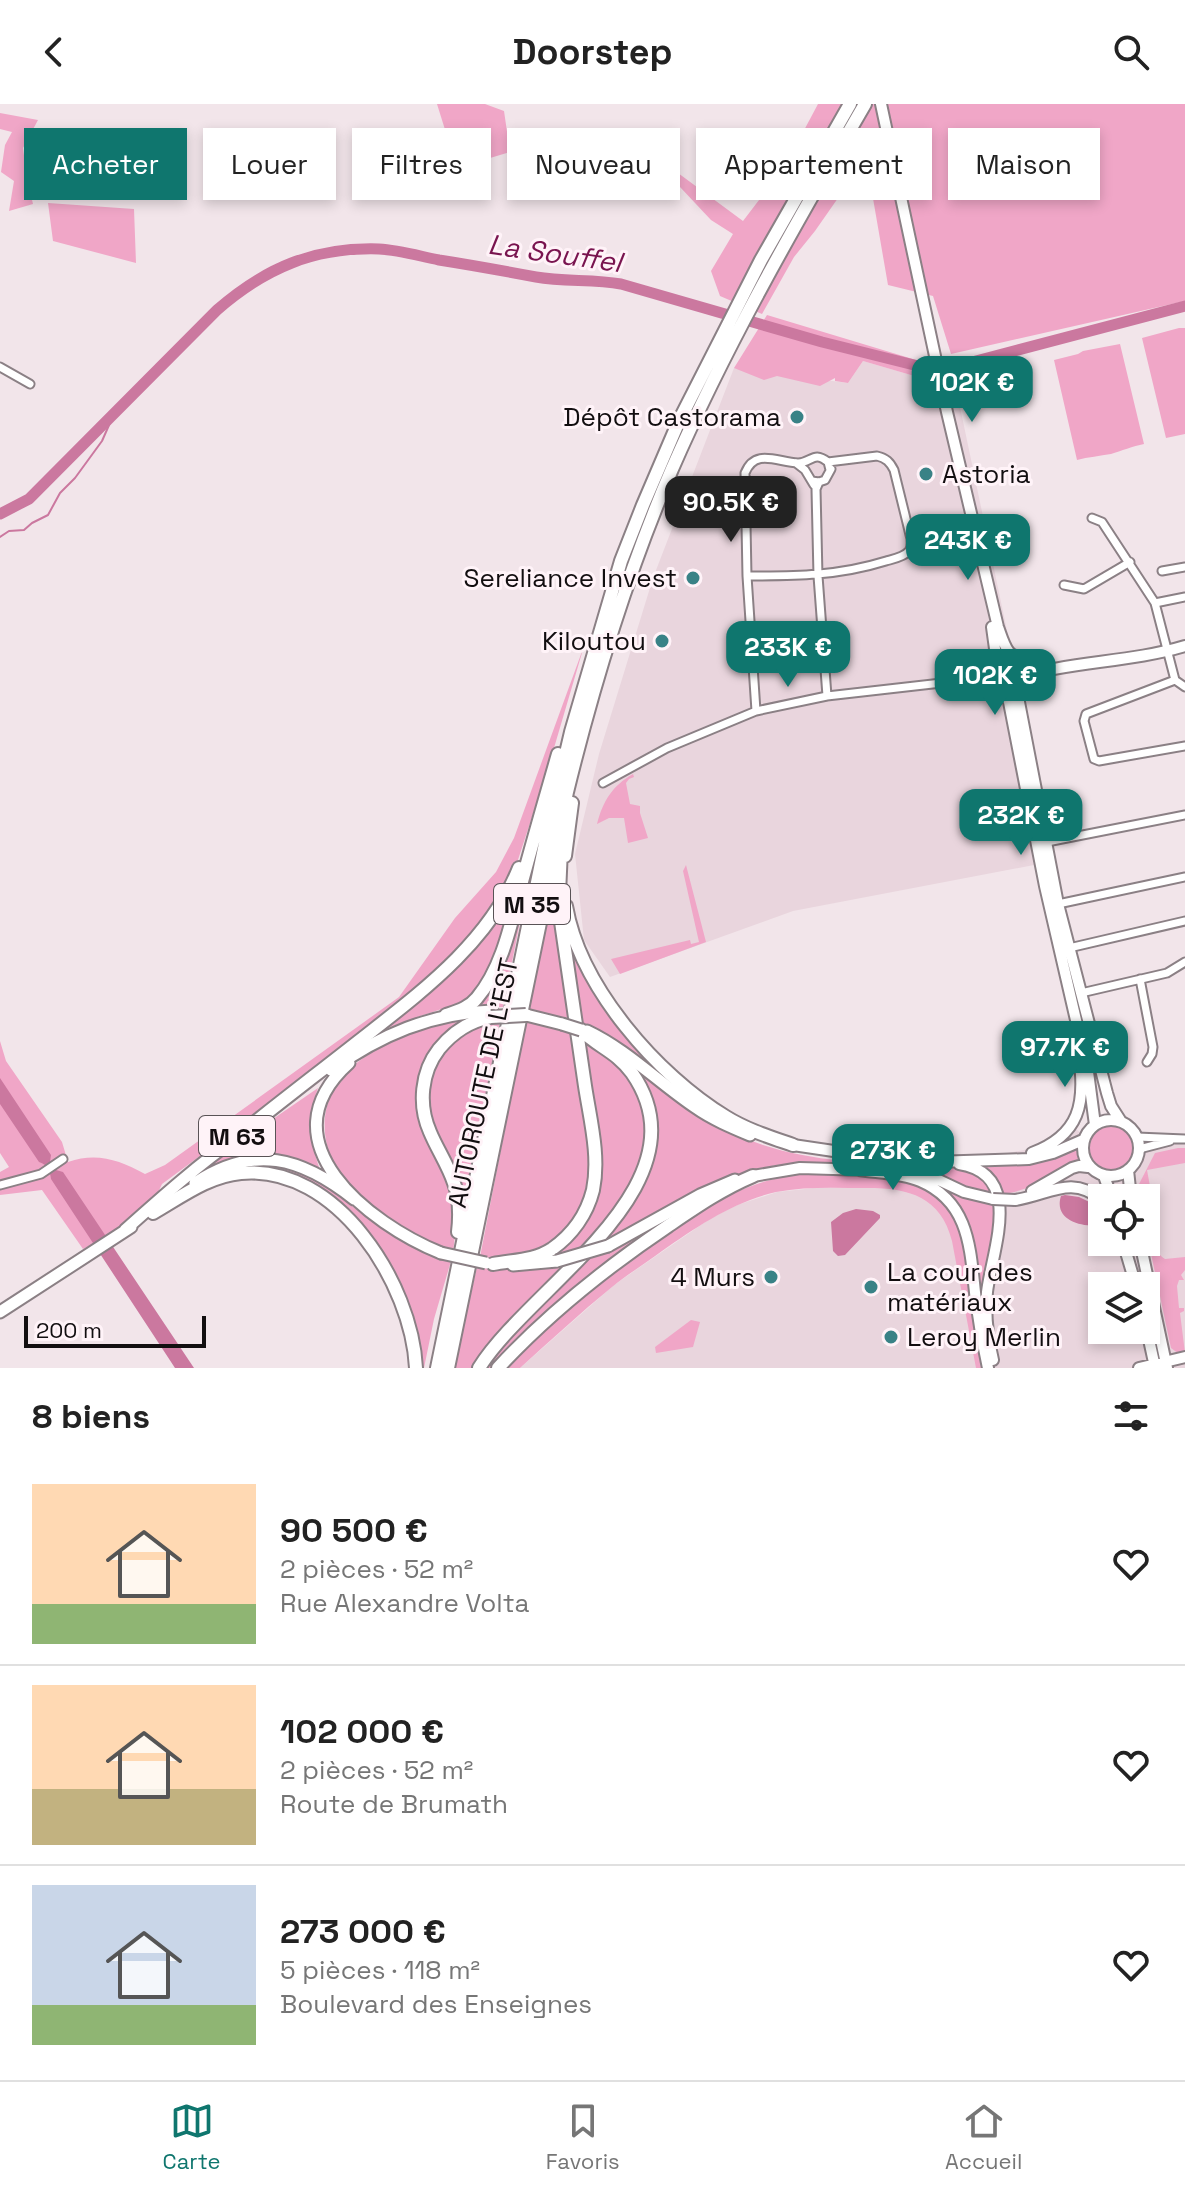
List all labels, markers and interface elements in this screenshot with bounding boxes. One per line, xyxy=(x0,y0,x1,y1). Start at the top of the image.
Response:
text: Doorstep xyxy=(513,29,672,75)
icon: back xyxy=(32,30,76,74)
icon: search xyxy=(1109,30,1153,74)
chip: Acheter xyxy=(24,128,187,200)
chip: Louer xyxy=(203,128,336,200)
chip: Filtres xyxy=(352,128,491,200)
chip: Nouveau xyxy=(507,128,680,200)
chip: Appartement xyxy=(696,128,932,200)
chip: Maison xyxy=(948,128,1100,200)
water label: La Souffel xyxy=(486,226,627,281)
pin: 102K € xyxy=(907,356,1037,424)
text: 102K € xyxy=(930,365,1014,399)
place label: Dépôt Castorama xyxy=(563,400,781,434)
marker: Dépôt Castorama xyxy=(788,408,806,426)
place label: Astoria xyxy=(942,457,1031,491)
marker: Astoria xyxy=(917,465,935,483)
pin: 90.5K € xyxy=(657,476,805,544)
text: 90.5K € xyxy=(683,485,779,519)
pin: 243K € xyxy=(903,514,1033,582)
text: 243K € xyxy=(924,523,1012,557)
place label: Sereliance Invest xyxy=(464,561,677,595)
marker: Sereliance Invest xyxy=(684,569,702,587)
pin: 233K € xyxy=(723,621,853,689)
place label: Kiloutou xyxy=(542,624,646,658)
text: 233K € xyxy=(744,630,832,664)
marker: Kiloutou xyxy=(653,632,671,650)
pin: 102K € xyxy=(930,649,1060,717)
text: 102K € xyxy=(953,658,1037,692)
pin: 232K € xyxy=(956,789,1086,857)
text: 232K € xyxy=(977,798,1065,832)
road number: M 35 xyxy=(494,884,570,924)
street label: AUTOROUTE DE L’EST xyxy=(440,955,526,1211)
pin: 97.7K € xyxy=(991,1021,1139,1089)
text: 97.7K € xyxy=(1020,1030,1110,1064)
road number: M 63 xyxy=(199,1116,275,1156)
pin: 273K € xyxy=(828,1124,958,1192)
text: 273K € xyxy=(850,1133,936,1167)
map controls xyxy=(1088,1184,1160,1344)
button: locate xyxy=(1088,1184,1160,1256)
place label: La cour des matériaux xyxy=(887,1255,1033,1319)
place label: 4 Murs xyxy=(670,1260,755,1294)
marker: 4 Murs xyxy=(762,1268,780,1286)
button: layers xyxy=(1088,1272,1160,1344)
marker: La cour des matériaux xyxy=(862,1278,880,1296)
scale bar xyxy=(24,1312,206,1348)
text: 200 m xyxy=(36,1316,102,1344)
place label: Leroy Merlin xyxy=(907,1320,1061,1354)
marker: Leroy Merlin xyxy=(882,1328,900,1346)
icon: filters xyxy=(1109,1394,1153,1438)
text: 8 biens xyxy=(32,1395,150,1438)
text: 90 500 € xyxy=(280,1509,428,1552)
icon: home xyxy=(96,1516,192,1612)
icon: heart xyxy=(1109,1542,1153,1586)
text: 2 pièces · 52 m² xyxy=(280,1552,473,1586)
text: Rue Alexandre Volta xyxy=(280,1586,530,1620)
text: 102 000 € xyxy=(280,1710,444,1753)
icon: home xyxy=(96,1717,192,1813)
icon: heart xyxy=(1109,1743,1153,1787)
text: 2 pièces · 52 m² xyxy=(280,1753,473,1787)
text: Route de Brumath xyxy=(280,1787,508,1821)
text: 273 000 € xyxy=(280,1910,446,1953)
icon: home xyxy=(96,1917,192,2013)
icon: heart xyxy=(1109,1943,1153,1987)
text: 5 pièces · 118 m² xyxy=(280,1953,480,1987)
text: Boulevard des Enseignes xyxy=(280,1987,592,2021)
tab: Carte xyxy=(163,2099,220,2175)
tab: Favoris xyxy=(546,2099,620,2175)
tab: Accueil xyxy=(945,2099,1022,2175)

